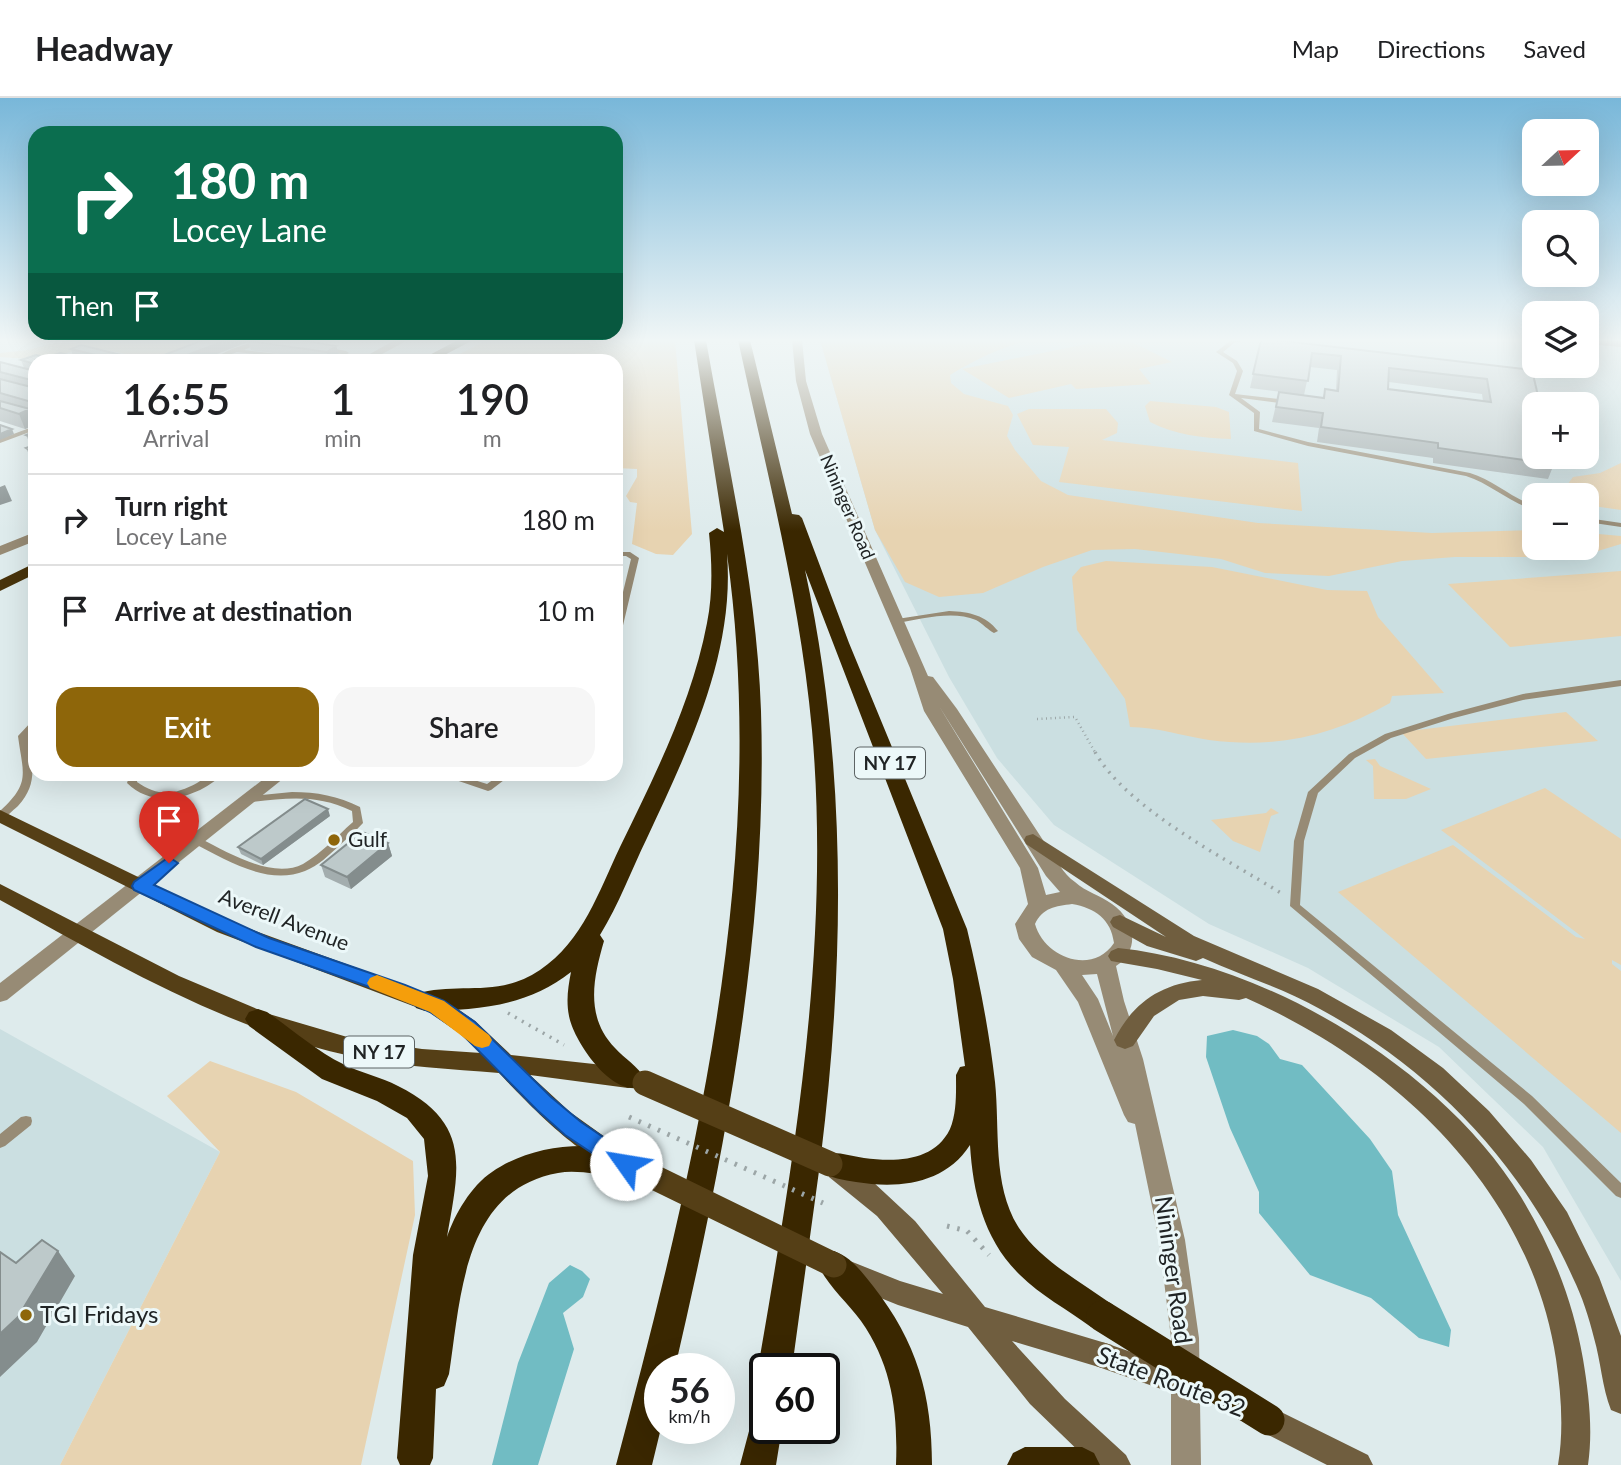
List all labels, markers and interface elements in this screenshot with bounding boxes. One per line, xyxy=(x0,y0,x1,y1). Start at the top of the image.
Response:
text: Headway xyxy=(35,28,173,68)
text: Map xyxy=(1292,34,1339,63)
text: Directions xyxy=(1377,34,1485,63)
text: Saved xyxy=(1523,34,1586,63)
north arrow xyxy=(1522,119,1600,196)
map controls xyxy=(1522,119,1599,560)
text: 180 m xyxy=(171,151,309,209)
icon: right xyxy=(56,154,147,245)
text: Locey Lane xyxy=(171,210,327,249)
button: search xyxy=(1522,210,1599,287)
icon: arrive xyxy=(128,287,166,325)
text: Then xyxy=(56,290,114,322)
button: layers xyxy=(1522,301,1599,378)
text: 16:55 xyxy=(122,374,230,424)
text: 1 xyxy=(331,374,355,424)
text: 190 xyxy=(456,374,529,424)
button: + xyxy=(1522,392,1599,469)
text: Arrival xyxy=(143,424,209,452)
text: min xyxy=(324,424,362,452)
text: m xyxy=(483,424,502,452)
street label: Nininger Road xyxy=(816,451,880,562)
button: − xyxy=(1522,483,1599,560)
text: Turn right xyxy=(115,490,228,522)
icon: right xyxy=(56,501,94,539)
text: 180 m xyxy=(522,504,595,536)
text: Locey Lane xyxy=(115,522,227,550)
icon: arrive xyxy=(56,592,94,630)
text: Arrive at destination xyxy=(115,595,352,627)
text: 10 m xyxy=(537,595,595,627)
button: Exit xyxy=(56,687,319,767)
button: Share xyxy=(333,687,595,767)
road number: NY 17 xyxy=(855,748,925,778)
pin xyxy=(139,791,199,863)
icon: arrive xyxy=(150,802,188,840)
place label: Gulf xyxy=(348,826,388,851)
marker: Gulf xyxy=(326,832,342,848)
street label: Averell Avenue xyxy=(216,882,353,955)
road number: NY 17 xyxy=(344,1036,414,1068)
position arrow xyxy=(589,1127,663,1201)
street label: Nininger Road xyxy=(1150,1194,1199,1346)
place label: TGI Fridays xyxy=(40,1299,158,1328)
marker: TGI Fridays xyxy=(18,1307,34,1323)
street label: State Route 32 xyxy=(1093,1339,1250,1422)
speed limit sign: 60 xyxy=(749,1353,840,1444)
text: 56 xyxy=(669,1368,710,1410)
text: km/h xyxy=(668,1405,711,1427)

